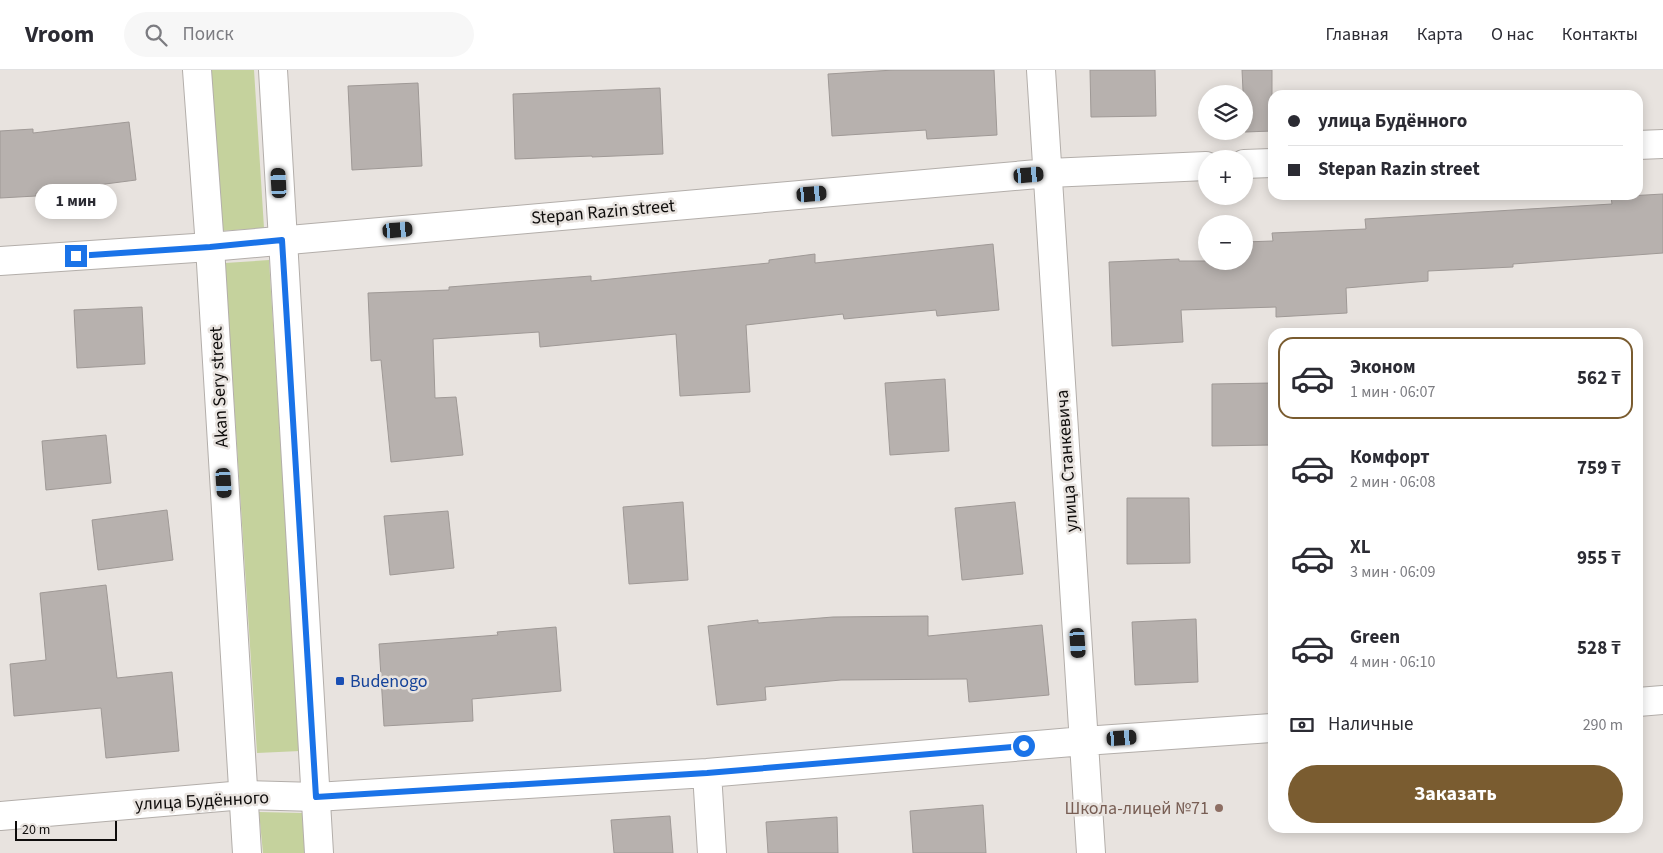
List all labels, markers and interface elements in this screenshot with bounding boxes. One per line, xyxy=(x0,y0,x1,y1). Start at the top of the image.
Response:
search box xyxy=(124,12,474,57)
text: Vroom xyxy=(25,17,94,52)
icon: search xyxy=(142,21,170,49)
text: Поиск xyxy=(182,21,234,48)
text: Главная xyxy=(1326,22,1389,47)
text: Карта xyxy=(1417,22,1463,47)
text: О нас xyxy=(1491,22,1534,47)
text: Контакты xyxy=(1562,22,1638,47)
map controls xyxy=(1198,85,1253,270)
button: layers xyxy=(1198,85,1253,140)
text: улица Будённого xyxy=(1318,108,1467,135)
button: + xyxy=(1198,150,1253,205)
text: Stepan Razin street xyxy=(1318,156,1480,183)
car xyxy=(1013,166,1044,184)
car xyxy=(270,168,287,198)
callout: 1 мин xyxy=(35,184,117,218)
car xyxy=(796,185,827,203)
text: 1 мин xyxy=(56,190,96,212)
street label: Stepan Razin street xyxy=(530,193,676,231)
button: − xyxy=(1198,215,1253,270)
car xyxy=(382,221,413,239)
route end xyxy=(65,245,87,267)
street label: Akan Sery street xyxy=(203,326,235,448)
text: Эконом xyxy=(1350,354,1416,381)
icon: car xyxy=(1290,356,1335,401)
text: 562 ₸ xyxy=(1577,365,1621,392)
text: 1 мин · 06:07 xyxy=(1350,381,1436,403)
street label: улица Станкевича xyxy=(1050,389,1084,533)
text: Комфорт xyxy=(1350,444,1430,471)
icon: car xyxy=(1290,446,1335,491)
text: 759 ₸ xyxy=(1577,455,1621,482)
car xyxy=(215,468,232,498)
text: 2 мин · 06:08 xyxy=(1350,471,1436,493)
text: XL xyxy=(1350,534,1371,561)
icon: car xyxy=(1290,536,1335,581)
text: 955 ₸ xyxy=(1577,545,1621,572)
text: 3 мин · 06:09 xyxy=(1350,561,1436,583)
text: Green xyxy=(1350,624,1400,651)
icon: car xyxy=(1290,626,1335,671)
car xyxy=(1069,628,1086,658)
text: 528 ₸ xyxy=(1577,635,1621,662)
text: 4 мин · 06:10 xyxy=(1350,651,1436,673)
place label: Budenogo xyxy=(350,669,427,694)
marker: Budenogo xyxy=(334,675,346,687)
icon: cash xyxy=(1288,711,1316,739)
text: Наличные xyxy=(1328,711,1413,738)
text: 290 m xyxy=(1583,714,1623,736)
car xyxy=(1106,729,1137,747)
route start xyxy=(1013,735,1035,757)
button: Заказать xyxy=(1288,765,1623,823)
street label: улица Будённого xyxy=(134,785,270,817)
place label: Школа-лицей №71 xyxy=(1064,796,1209,821)
marker: Школа-лицей №71 xyxy=(1213,802,1225,814)
scale bar xyxy=(15,818,118,841)
text: 20 m xyxy=(22,820,50,840)

